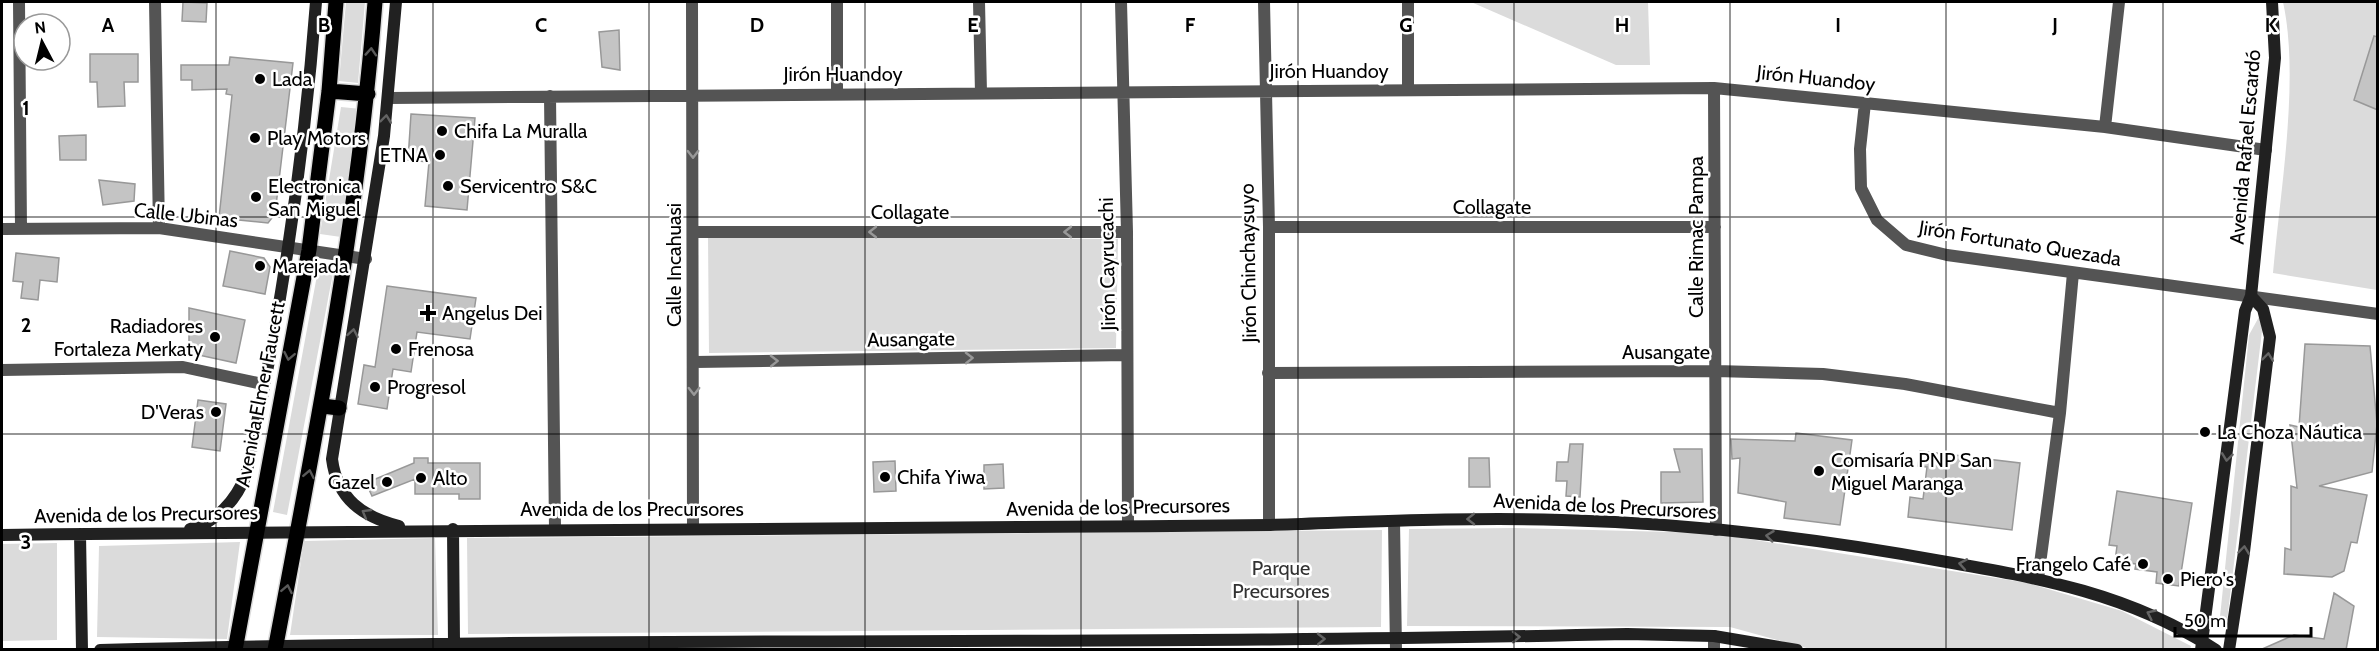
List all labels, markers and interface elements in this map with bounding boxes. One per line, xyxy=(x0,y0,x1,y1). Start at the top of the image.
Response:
north arrow xyxy=(12,12,72,72)
text: A xyxy=(102,13,115,37)
text: B xyxy=(318,13,330,37)
text: C xyxy=(535,13,547,37)
text: D xyxy=(750,13,764,37)
text: E xyxy=(967,13,979,37)
text: F xyxy=(1185,13,1196,37)
text: G xyxy=(1399,13,1413,37)
text: H xyxy=(1615,13,1629,37)
text: I xyxy=(1835,13,1841,37)
text: J xyxy=(2051,13,2058,37)
text: K xyxy=(2265,13,2278,37)
text: N xyxy=(33,17,47,38)
one-way arrow xyxy=(364,48,377,57)
street label: Avenida Rafael Escardó xyxy=(2225,49,2265,245)
street label: Jirón Huandoy xyxy=(1268,59,1389,83)
street label: Jirón Huandoy xyxy=(1755,60,1876,96)
street label: Jirón Huandoy xyxy=(782,62,903,86)
place label: Lada xyxy=(272,67,313,91)
marker: Lada xyxy=(253,72,267,86)
text: 1 xyxy=(22,96,30,120)
one-way arrow xyxy=(379,115,392,124)
place label: Chifa La Muralla xyxy=(454,119,588,143)
marker: Chifa La Muralla xyxy=(435,124,449,138)
place label: Play Motors xyxy=(267,126,366,150)
marker: Play Motors xyxy=(248,131,262,145)
place label: ETNA xyxy=(380,143,429,167)
marker: ETNA xyxy=(433,148,447,162)
one-way arrow xyxy=(687,149,699,158)
street label: Calle Rimac Pampa xyxy=(1684,156,1708,318)
place label: Electronica San Miguel xyxy=(268,174,361,221)
place label: Servicentro S&C xyxy=(460,174,597,198)
marker: Servicentro S&C xyxy=(441,179,455,193)
street label: Jirón Chinchaysuyo xyxy=(1235,183,1261,344)
marker: Electronica San Miguel xyxy=(249,190,263,204)
street label: Collagate xyxy=(1453,195,1531,219)
street label: Jirón Cayrucachi xyxy=(1094,197,1120,332)
street label: Calle Ubinas xyxy=(133,198,239,232)
street label: Collagate xyxy=(871,200,949,224)
street label: Calle Incahuasi xyxy=(662,203,686,327)
street label: Jirón Fortunato Quezada xyxy=(1916,215,2123,271)
one-way arrow xyxy=(869,226,878,238)
one-way arrow xyxy=(1064,226,1073,238)
place label: Marejada xyxy=(272,254,349,278)
marker: Marejada xyxy=(253,259,267,273)
street label: Avenida Elmer Faucett xyxy=(230,299,290,489)
place label: Angelus Dei xyxy=(442,301,543,325)
marker: Angelus Dei xyxy=(419,304,437,322)
text: 2 xyxy=(21,313,31,337)
place label: Radiadores Fortaleza Merkaty xyxy=(54,314,203,361)
street label: Ausangate xyxy=(867,326,955,352)
one-way arrow xyxy=(346,328,359,338)
marker: Radiadores Fortaleza Merkaty xyxy=(208,330,222,344)
place label: Frenosa xyxy=(408,337,474,361)
street label: Ausangate xyxy=(1622,340,1710,364)
marker: Frenosa xyxy=(389,342,403,356)
one-way arrow xyxy=(283,351,296,361)
one-way arrow xyxy=(965,352,974,364)
one-way arrow xyxy=(2261,352,2274,361)
one-way arrow xyxy=(770,354,779,367)
place label: Progresol xyxy=(387,375,466,399)
marker: Progresol xyxy=(368,380,382,394)
one-way arrow xyxy=(688,386,700,395)
place label: D'Veras xyxy=(141,400,204,424)
marker: D'Veras xyxy=(209,405,223,419)
place label: La Choza Náutica xyxy=(2217,420,2363,444)
marker: La Choza Náutica xyxy=(2198,425,2212,439)
place label: Comisaría PNP San Miguel Maranga xyxy=(1831,448,1992,495)
one-way arrow xyxy=(2221,452,2233,461)
marker: Comisaría PNP San Miguel Maranga xyxy=(1812,464,1826,478)
place label: Chifa Yiwa xyxy=(897,465,986,489)
place label: Alto xyxy=(433,466,467,490)
one-way arrow xyxy=(302,469,315,479)
place label: Gazel xyxy=(328,470,375,494)
marker: Chifa Yiwa xyxy=(878,470,892,484)
marker: Alto xyxy=(414,471,428,485)
marker: Gazel xyxy=(380,475,394,489)
street label: Avenida de los Precursores xyxy=(1493,488,1717,524)
street label: Avenida de los Precursores xyxy=(1006,493,1230,521)
street label: Avenida de los Precursores xyxy=(520,497,744,521)
street label: Avenida de los Precursores xyxy=(34,500,258,528)
one-way arrow xyxy=(362,509,372,520)
one-way arrow xyxy=(1466,513,1475,526)
text: 3 xyxy=(21,530,31,554)
one-way arrow xyxy=(1765,530,1774,543)
one-way arrow xyxy=(2238,546,2250,555)
place label: Frangelo Café xyxy=(2016,552,2131,576)
park label: Parque Precursores xyxy=(1232,556,1330,603)
marker: Frangelo Café xyxy=(2136,557,2150,571)
one-way arrow xyxy=(1958,559,1967,571)
place label: Piero's xyxy=(2180,567,2234,591)
marker: Piero's xyxy=(2161,572,2175,586)
one-way arrow xyxy=(280,584,293,594)
scale bar xyxy=(2175,600,2312,638)
one-way arrow xyxy=(2146,609,2157,621)
text: 50 m xyxy=(2184,610,2226,632)
one-way arrow xyxy=(1512,630,1521,643)
one-way arrow xyxy=(1317,633,1326,645)

